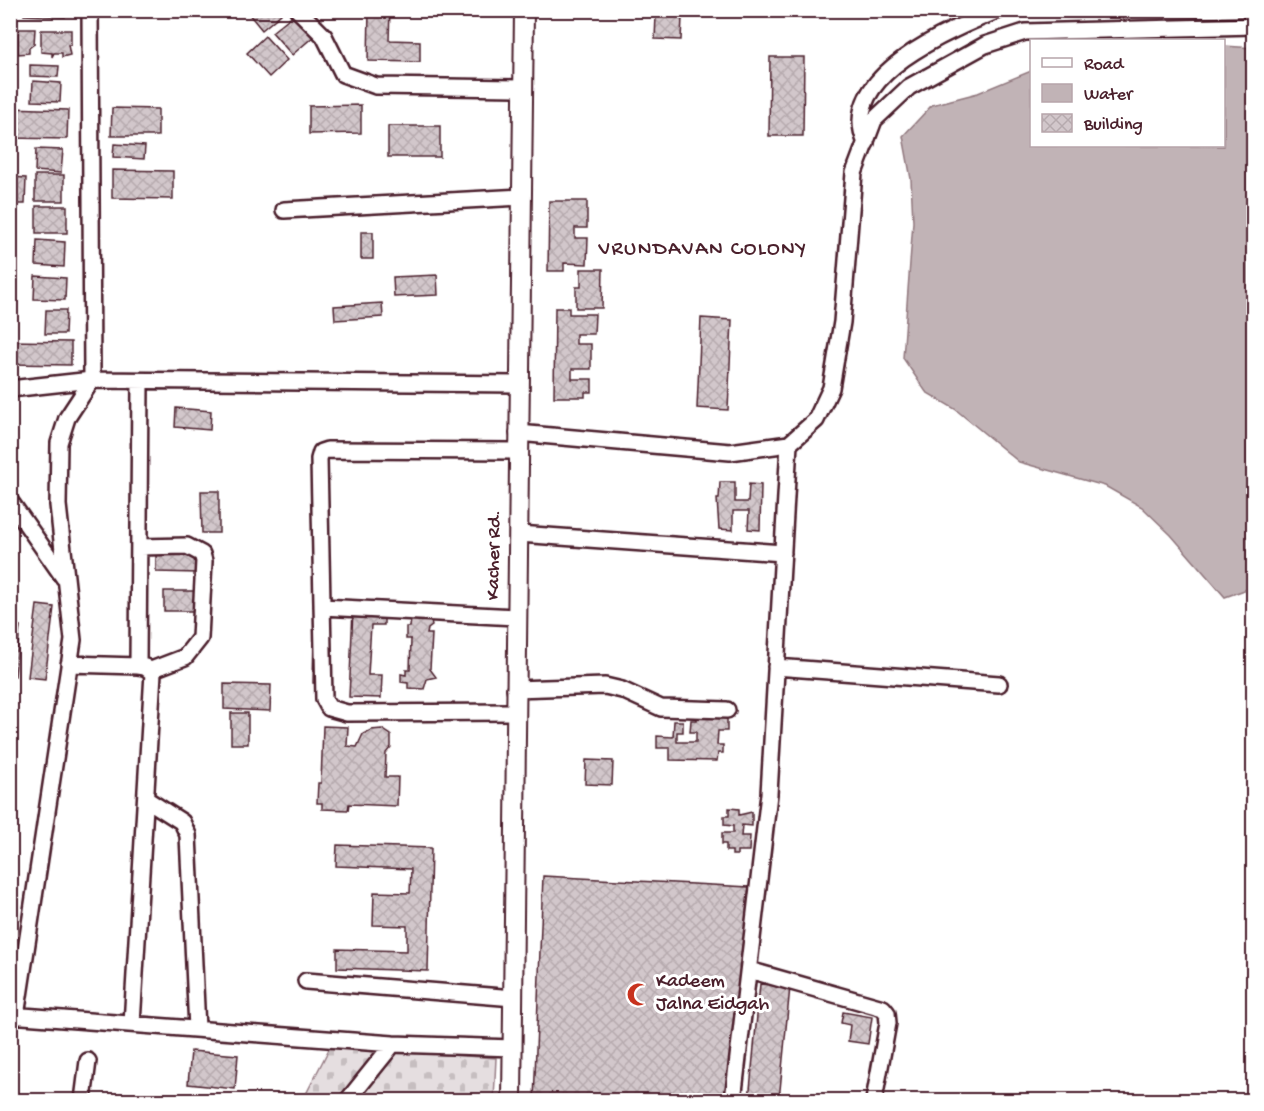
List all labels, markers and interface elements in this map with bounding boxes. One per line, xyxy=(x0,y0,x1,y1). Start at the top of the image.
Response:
legend xyxy=(1030,39,1225,147)
text: Road xyxy=(1084,55,1125,76)
text: Water xyxy=(1084,85,1134,106)
text: Building xyxy=(1083,115,1143,136)
district label: VRUNDAVAN COLONY xyxy=(597,238,808,263)
street label: Kacher Rd. xyxy=(483,510,507,600)
place label: Kadeem Jalna Eidgah xyxy=(656,971,769,1017)
mosque icon: Kadeem Jalna Eidgah xyxy=(625,981,651,1007)

